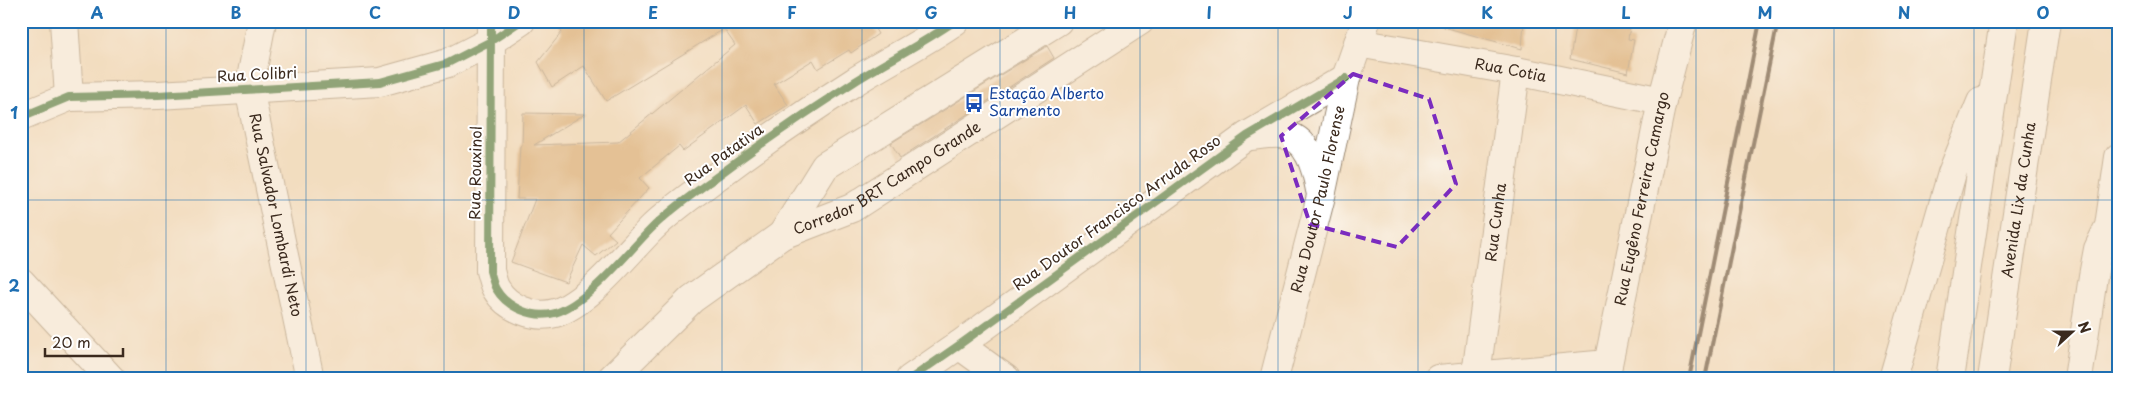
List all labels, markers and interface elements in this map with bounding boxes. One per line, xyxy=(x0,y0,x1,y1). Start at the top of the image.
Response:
text: A xyxy=(91,0,104,24)
text: B xyxy=(231,0,242,24)
text: C xyxy=(369,0,381,24)
text: D xyxy=(508,0,520,24)
text: E xyxy=(648,0,658,24)
text: F xyxy=(787,0,797,24)
text: G xyxy=(924,0,938,24)
text: H xyxy=(1064,0,1076,24)
text: I xyxy=(1206,0,1212,24)
text: J xyxy=(1343,0,1353,24)
text: K xyxy=(1481,0,1493,24)
text: L xyxy=(1621,0,1631,24)
text: M xyxy=(1757,0,1773,24)
text: N xyxy=(1898,0,1910,24)
text: O xyxy=(2037,0,2050,24)
street label: Rua Cotia xyxy=(1473,51,1550,87)
street label: Rua Colibri xyxy=(216,60,298,87)
place label: Estação Alberto Sarmento xyxy=(989,81,1104,121)
street label: Rua Eugêno Ferreira Camargo xyxy=(1607,89,1674,307)
bus stop icon: Estação Alberto Sarmento xyxy=(963,92,985,114)
text: 1 xyxy=(10,100,18,124)
street label: Rua Doutor Paulo Florense xyxy=(1284,103,1350,295)
street label: Rua Salvador Lombardi Neto xyxy=(244,111,310,319)
street label: Corredor BRT Campo Grande xyxy=(789,115,985,240)
street label: Rua Patativa xyxy=(679,117,768,190)
street label: Avenida Lix da Cunha xyxy=(1994,120,2041,279)
street label: Rua Rouxinol xyxy=(462,126,487,220)
street label: Rua Doutor Francisco Arruda Roso xyxy=(1007,128,1225,295)
street label: Rua Cunha xyxy=(1478,181,1511,263)
text: 2 xyxy=(8,273,20,297)
north arrow xyxy=(2048,308,2098,358)
text: N xyxy=(2073,318,2096,336)
scale bar xyxy=(45,325,122,357)
text: 20 m xyxy=(52,330,91,353)

